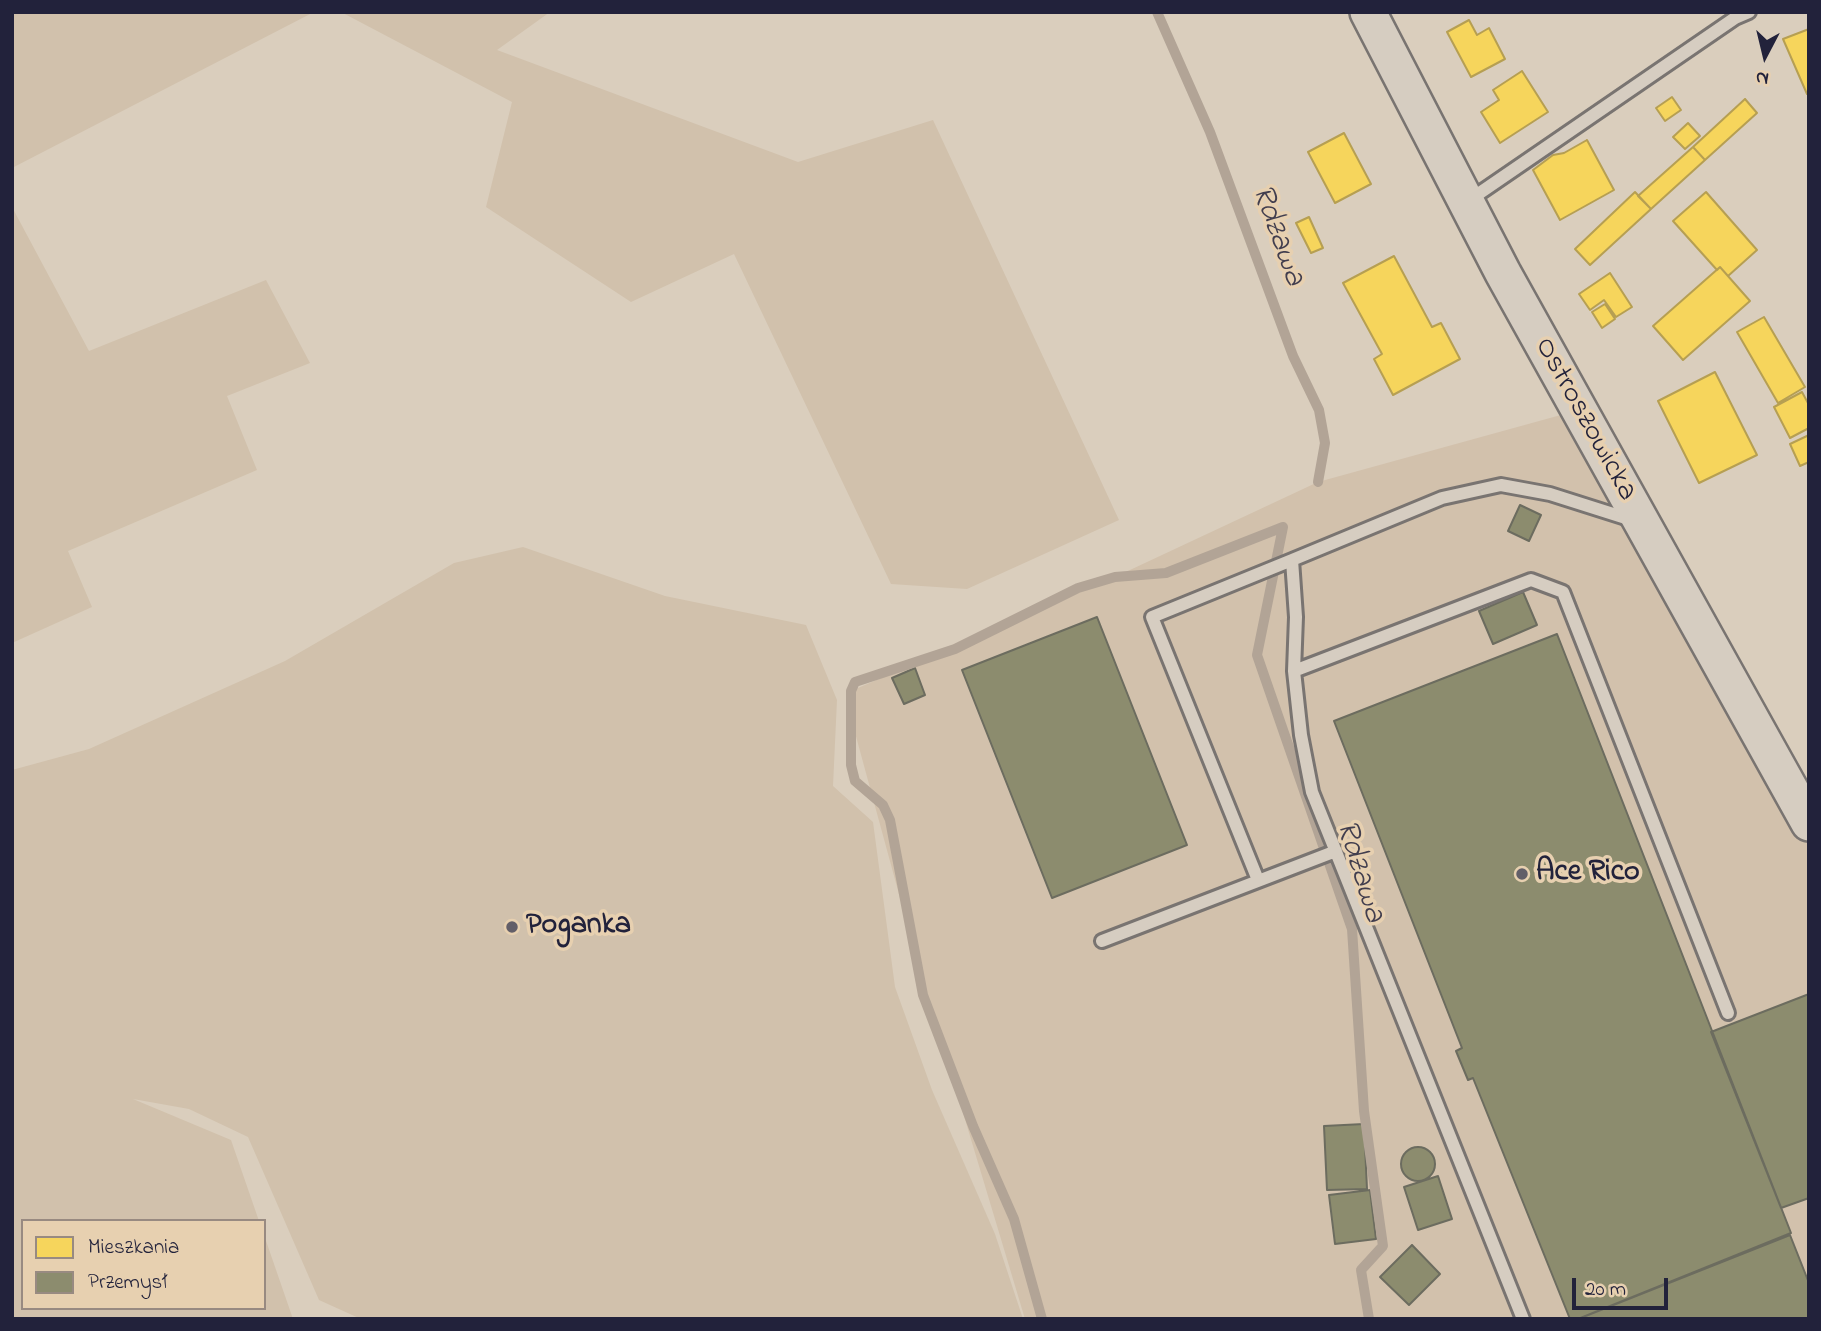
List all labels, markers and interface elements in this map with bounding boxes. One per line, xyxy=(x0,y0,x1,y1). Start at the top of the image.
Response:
north arrow xyxy=(1730,21,1800,91)
text: N xyxy=(1754,63,1770,92)
water label: Rdzawa xyxy=(1240,180,1312,292)
street label: Ostroszowicka xyxy=(1524,332,1644,508)
water label: Rdzawa xyxy=(1324,816,1392,928)
place label: Ace Rico xyxy=(1536,856,1640,892)
marker: Ace Rico xyxy=(1514,866,1530,882)
place label: Poganka xyxy=(526,909,631,945)
marker: Poganka xyxy=(504,919,520,935)
legend xyxy=(21,1219,266,1310)
text: Mieszkania xyxy=(88,1233,179,1263)
scale bar xyxy=(1576,1264,1672,1308)
text: Przemysł xyxy=(88,1268,167,1298)
text: 20 m xyxy=(1585,1275,1626,1305)

